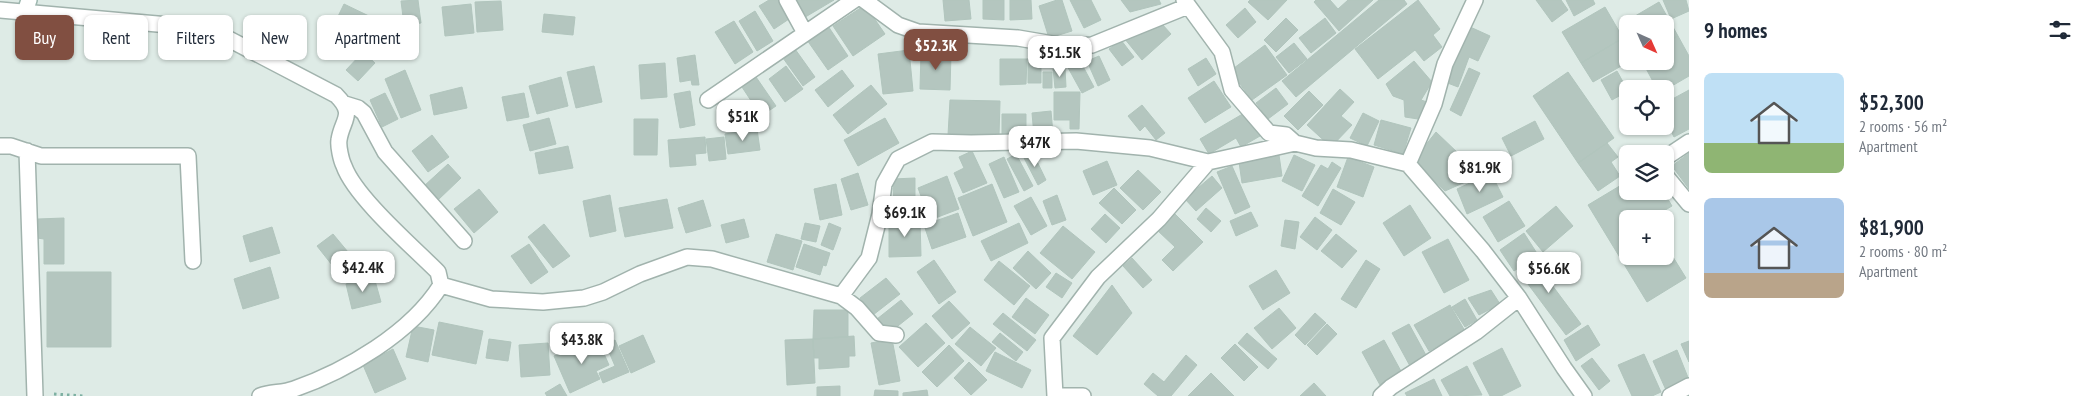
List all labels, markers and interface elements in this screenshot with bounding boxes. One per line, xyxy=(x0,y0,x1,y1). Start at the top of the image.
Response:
chip: Buy xyxy=(15,15,74,60)
chip: Rent xyxy=(84,15,148,60)
chip: Filters xyxy=(158,15,233,60)
chip: New xyxy=(243,15,307,60)
chip: Apartment xyxy=(317,15,419,60)
north arrow xyxy=(1619,15,1674,70)
map controls xyxy=(1619,15,1674,265)
icon: filters xyxy=(2046,16,2074,44)
text: 9 homes xyxy=(1704,17,1767,44)
pin: $52.3K xyxy=(895,28,977,71)
text: $52.3K xyxy=(915,35,957,55)
pin: $51.5K xyxy=(1019,36,1101,78)
text: $51.5K xyxy=(1039,42,1081,62)
button: locate xyxy=(1619,80,1674,135)
text: $52,300 xyxy=(1859,89,1924,116)
icon: home xyxy=(1744,93,1804,153)
pin: $51K xyxy=(713,100,773,142)
text: $51K xyxy=(727,106,759,126)
text: 2 rooms · 56 m² xyxy=(1859,116,1947,136)
pin: $47K xyxy=(1005,126,1065,168)
text: $47K xyxy=(1019,132,1051,152)
text: Apartment xyxy=(1859,136,1918,156)
button: layers xyxy=(1619,145,1674,200)
pin: $81.9K xyxy=(1439,150,1521,193)
text: $81.9K xyxy=(1459,157,1501,177)
pin: $69.1K xyxy=(864,196,946,238)
text: $69.1K xyxy=(884,202,926,222)
button: + xyxy=(1619,210,1674,265)
text: $81,900 xyxy=(1859,214,1924,241)
icon: home xyxy=(1744,218,1804,278)
text: 2 rooms · 80 m² xyxy=(1859,241,1947,261)
pin: $42.4K xyxy=(322,250,404,293)
pin: $56.6K xyxy=(1508,252,1590,294)
text: $42.4K xyxy=(342,257,384,277)
text: $56.6K xyxy=(1528,258,1570,278)
text: Apartment xyxy=(1859,261,1918,281)
pin: $43.8K xyxy=(541,322,623,365)
text: $43.8K xyxy=(561,329,603,349)

